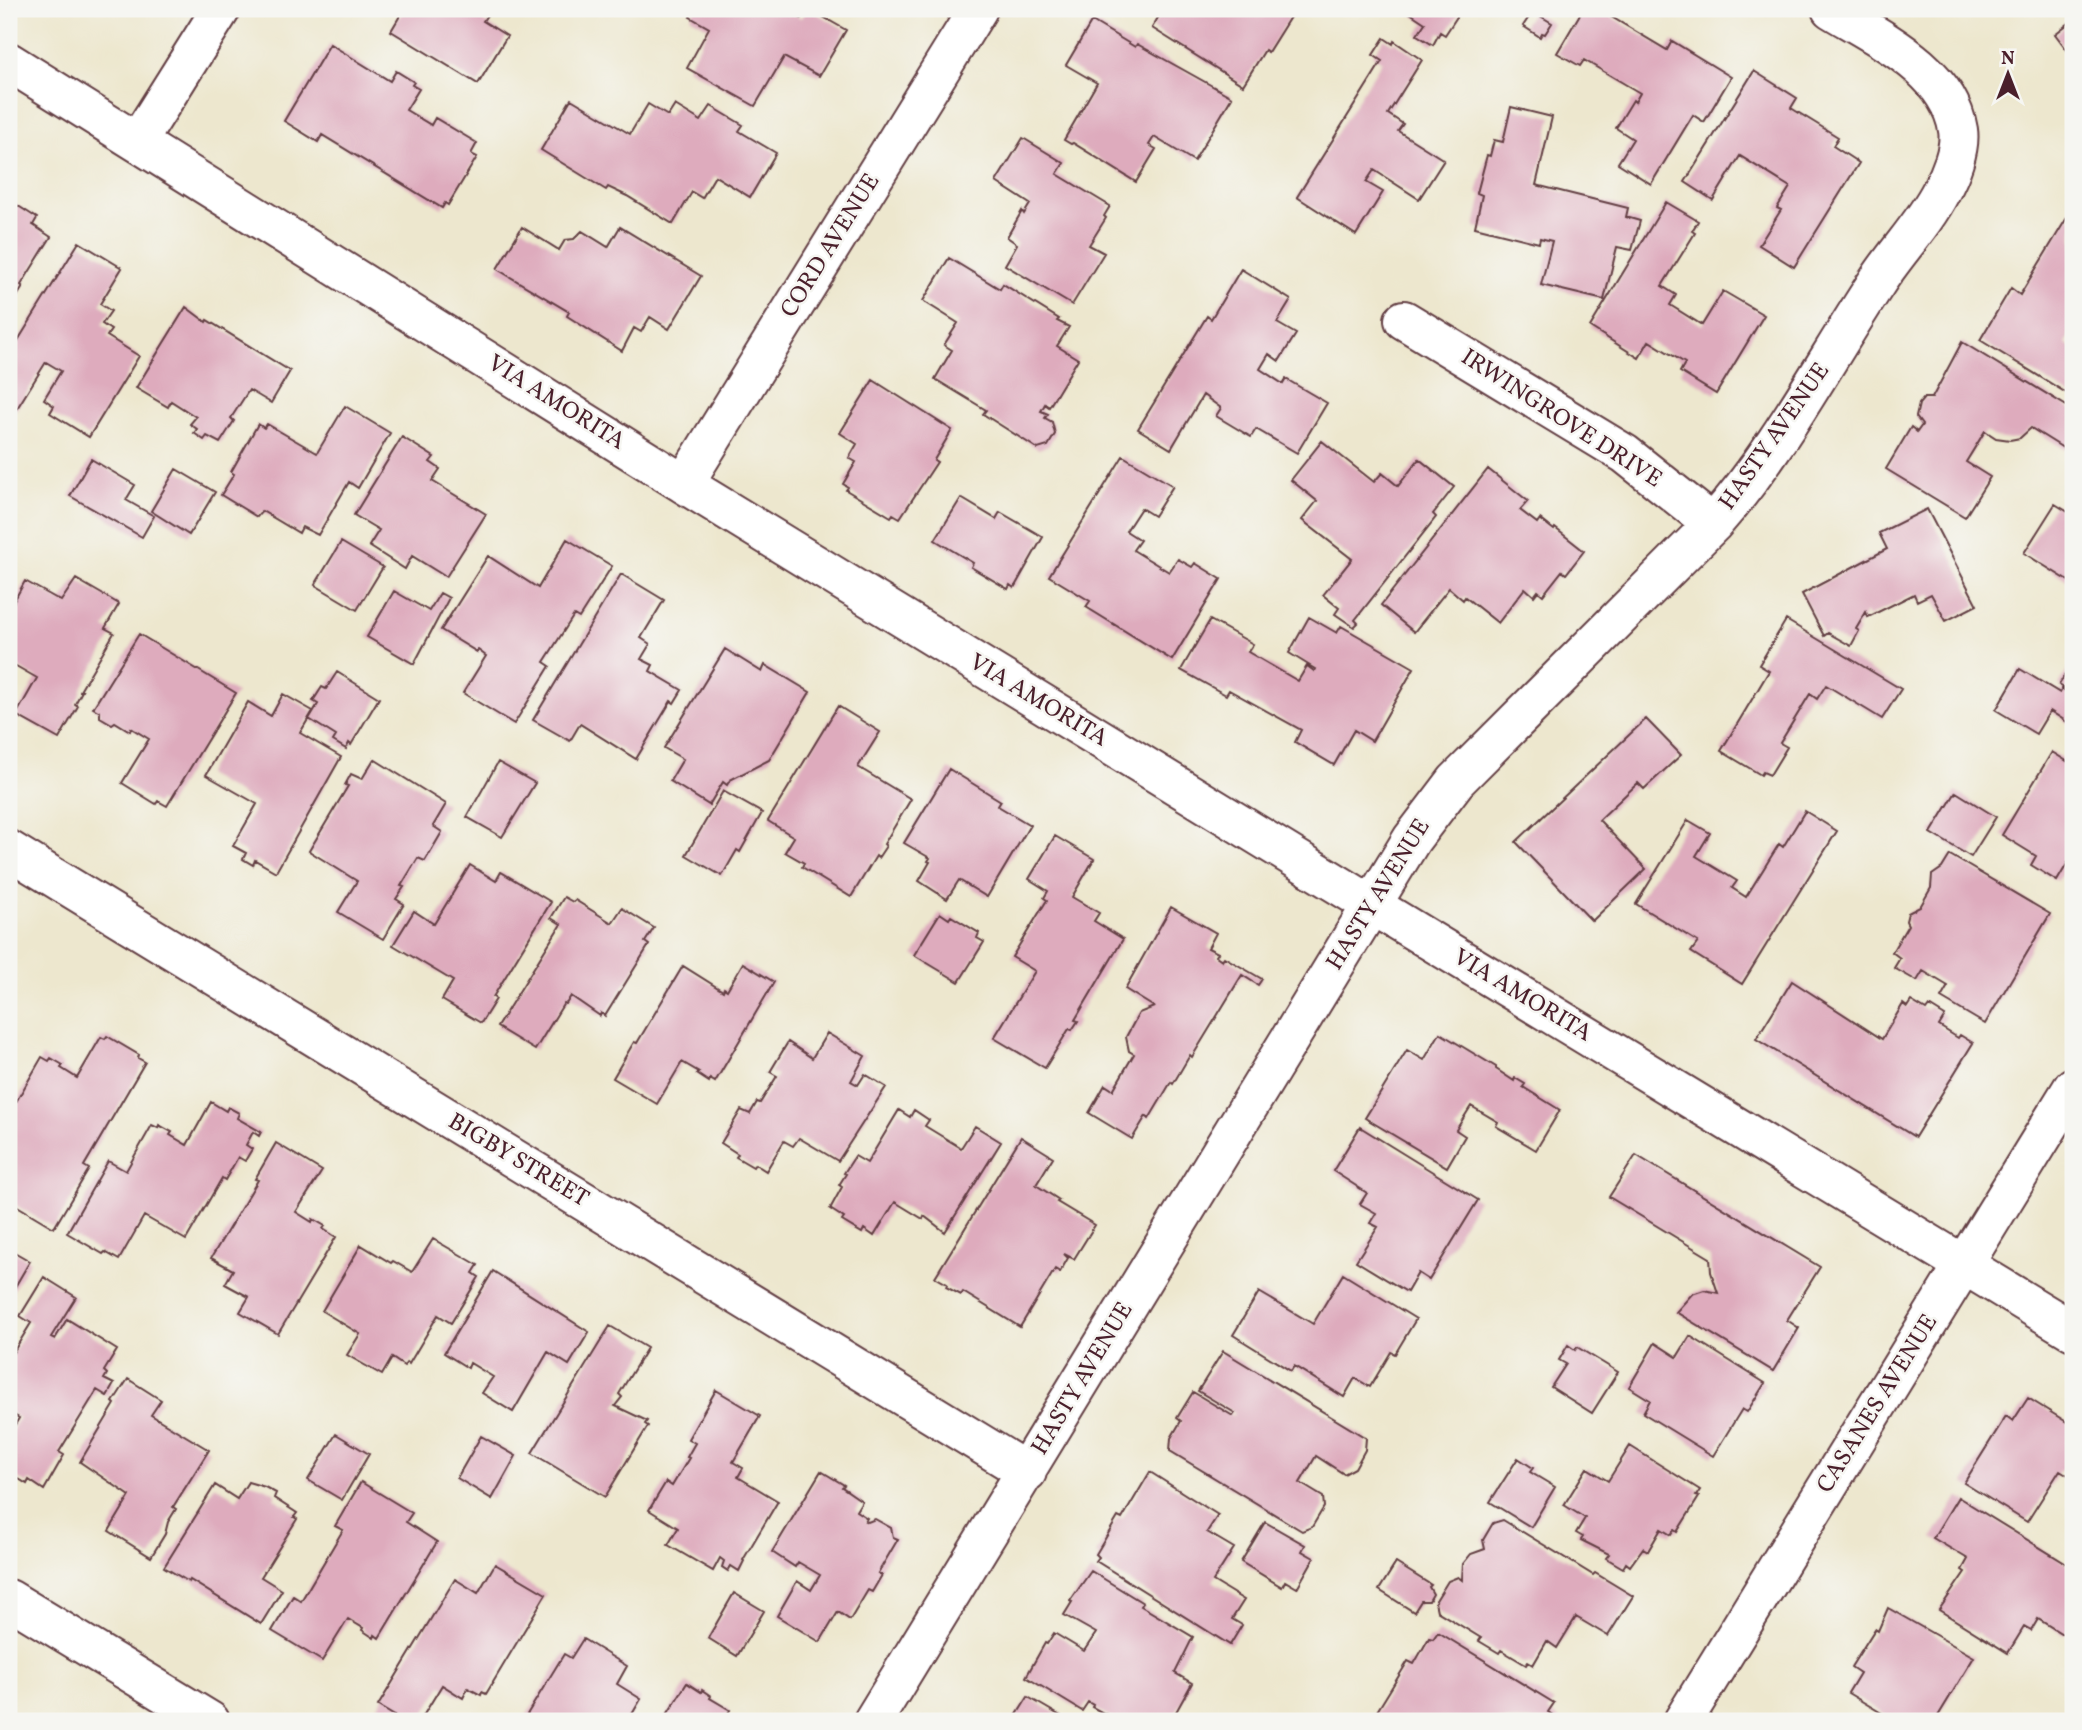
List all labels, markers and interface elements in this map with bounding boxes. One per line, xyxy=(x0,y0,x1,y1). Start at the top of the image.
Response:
north arrow xyxy=(1974,38,2044,108)
text: N xyxy=(2001,46,2015,72)
street label: CORD AVENUE xyxy=(773,167,889,325)
street label: IRWINGROVE DRIVE xyxy=(1454,341,1668,497)
street label: VIA AMORITA xyxy=(480,347,632,459)
street label: HASTY AVENUE xyxy=(1711,356,1839,518)
street label: VIA AMORITA xyxy=(962,646,1114,756)
street label: HASTY AVENUE xyxy=(1319,813,1439,977)
street label: VIA AMORITA xyxy=(1446,941,1598,1051)
street label: BIGBY STREET xyxy=(441,1105,595,1217)
street label: HASTY AVENUE xyxy=(1024,1296,1142,1462)
street label: CASANES AVENUE xyxy=(1809,1308,1947,1500)

